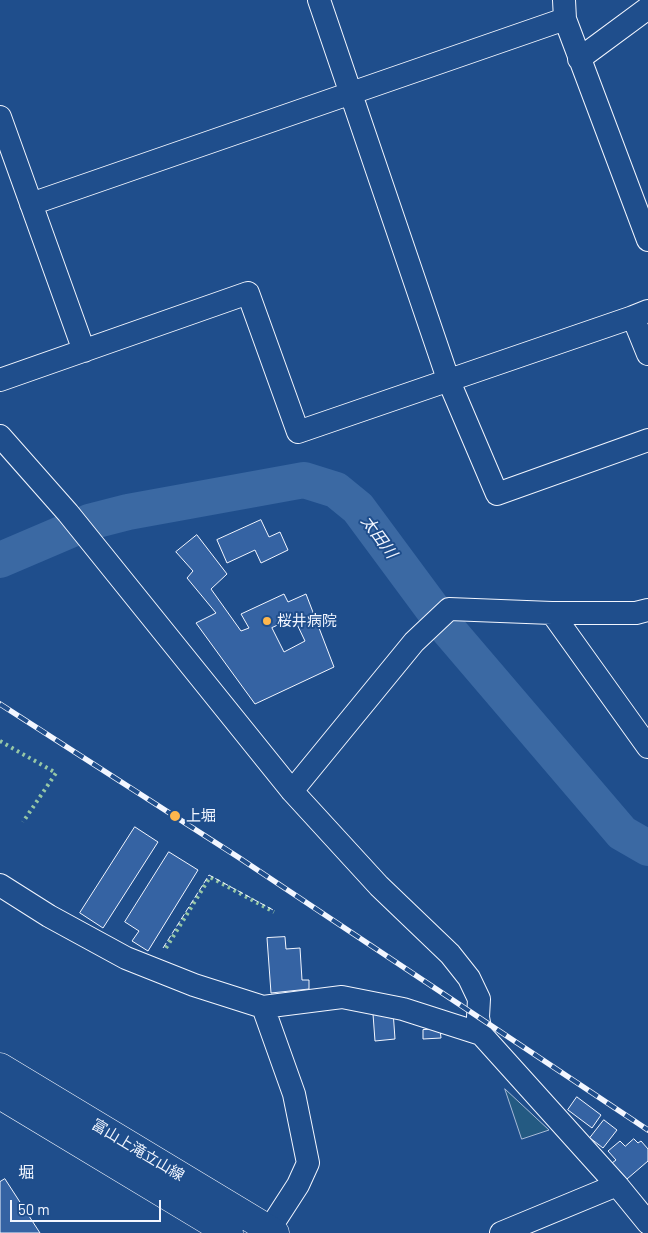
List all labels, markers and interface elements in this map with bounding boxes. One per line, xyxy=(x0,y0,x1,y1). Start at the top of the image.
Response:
water label: 太田川 xyxy=(357,512,401,562)
place label: 桜井病院 xyxy=(277,612,337,630)
marker: 桜井病院 xyxy=(261,615,273,627)
place label: 上堀 xyxy=(186,807,216,825)
marker: 上堀 xyxy=(168,809,182,823)
street label: 富山上滝立山線 xyxy=(88,1115,188,1185)
district label: 堀 xyxy=(18,1163,34,1183)
scale bar xyxy=(12,1190,164,1222)
text: 50 m xyxy=(18,1200,50,1218)

